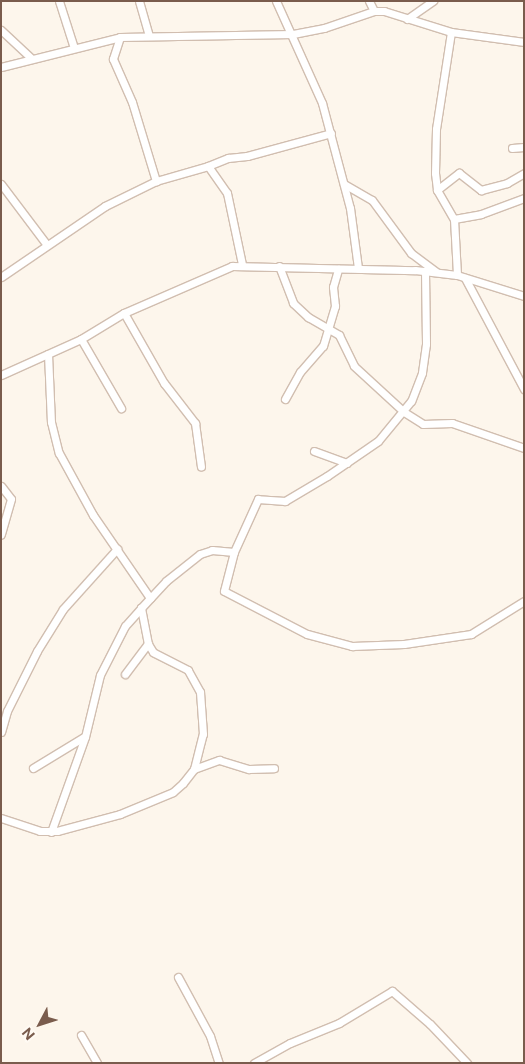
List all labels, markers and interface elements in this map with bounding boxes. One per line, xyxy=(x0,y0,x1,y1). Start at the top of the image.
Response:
north arrow xyxy=(15,999,65,1049)
text: N xyxy=(19,1024,38,1043)

